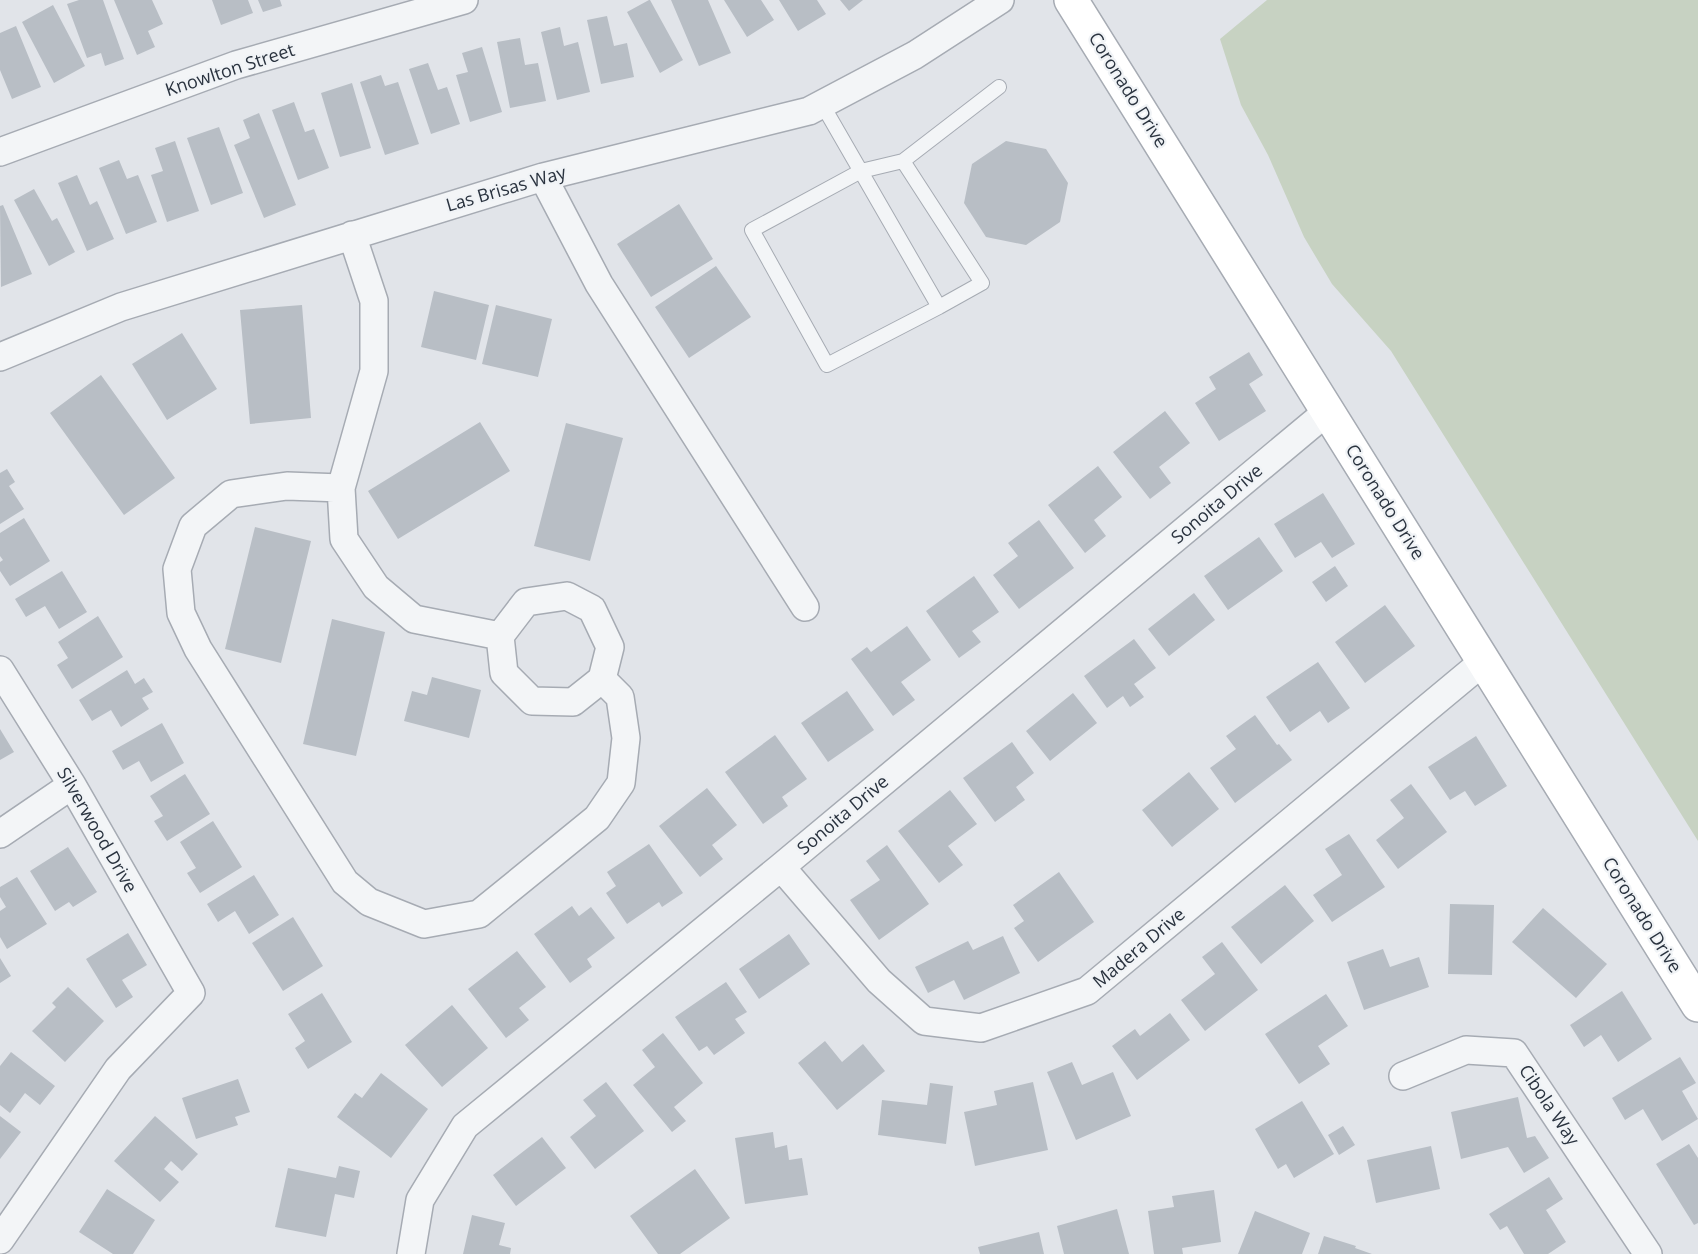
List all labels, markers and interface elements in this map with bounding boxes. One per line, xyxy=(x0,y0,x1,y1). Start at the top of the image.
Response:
street label: Coronado Drive xyxy=(1084,27,1174,152)
street label: Knowlton Street xyxy=(162,37,297,101)
street label: Las Brisas Way xyxy=(443,159,569,217)
street label: Coronado Drive xyxy=(1341,439,1431,564)
street label: Sonoita Drive xyxy=(1166,458,1267,549)
street label: Silverwood Drive xyxy=(52,763,143,896)
street label: Sonoita Drive xyxy=(792,769,893,860)
street label: Coronado Drive xyxy=(1598,852,1688,977)
street label: Madera Drive xyxy=(1087,902,1190,993)
street label: Cibola Way xyxy=(1514,1059,1586,1150)

